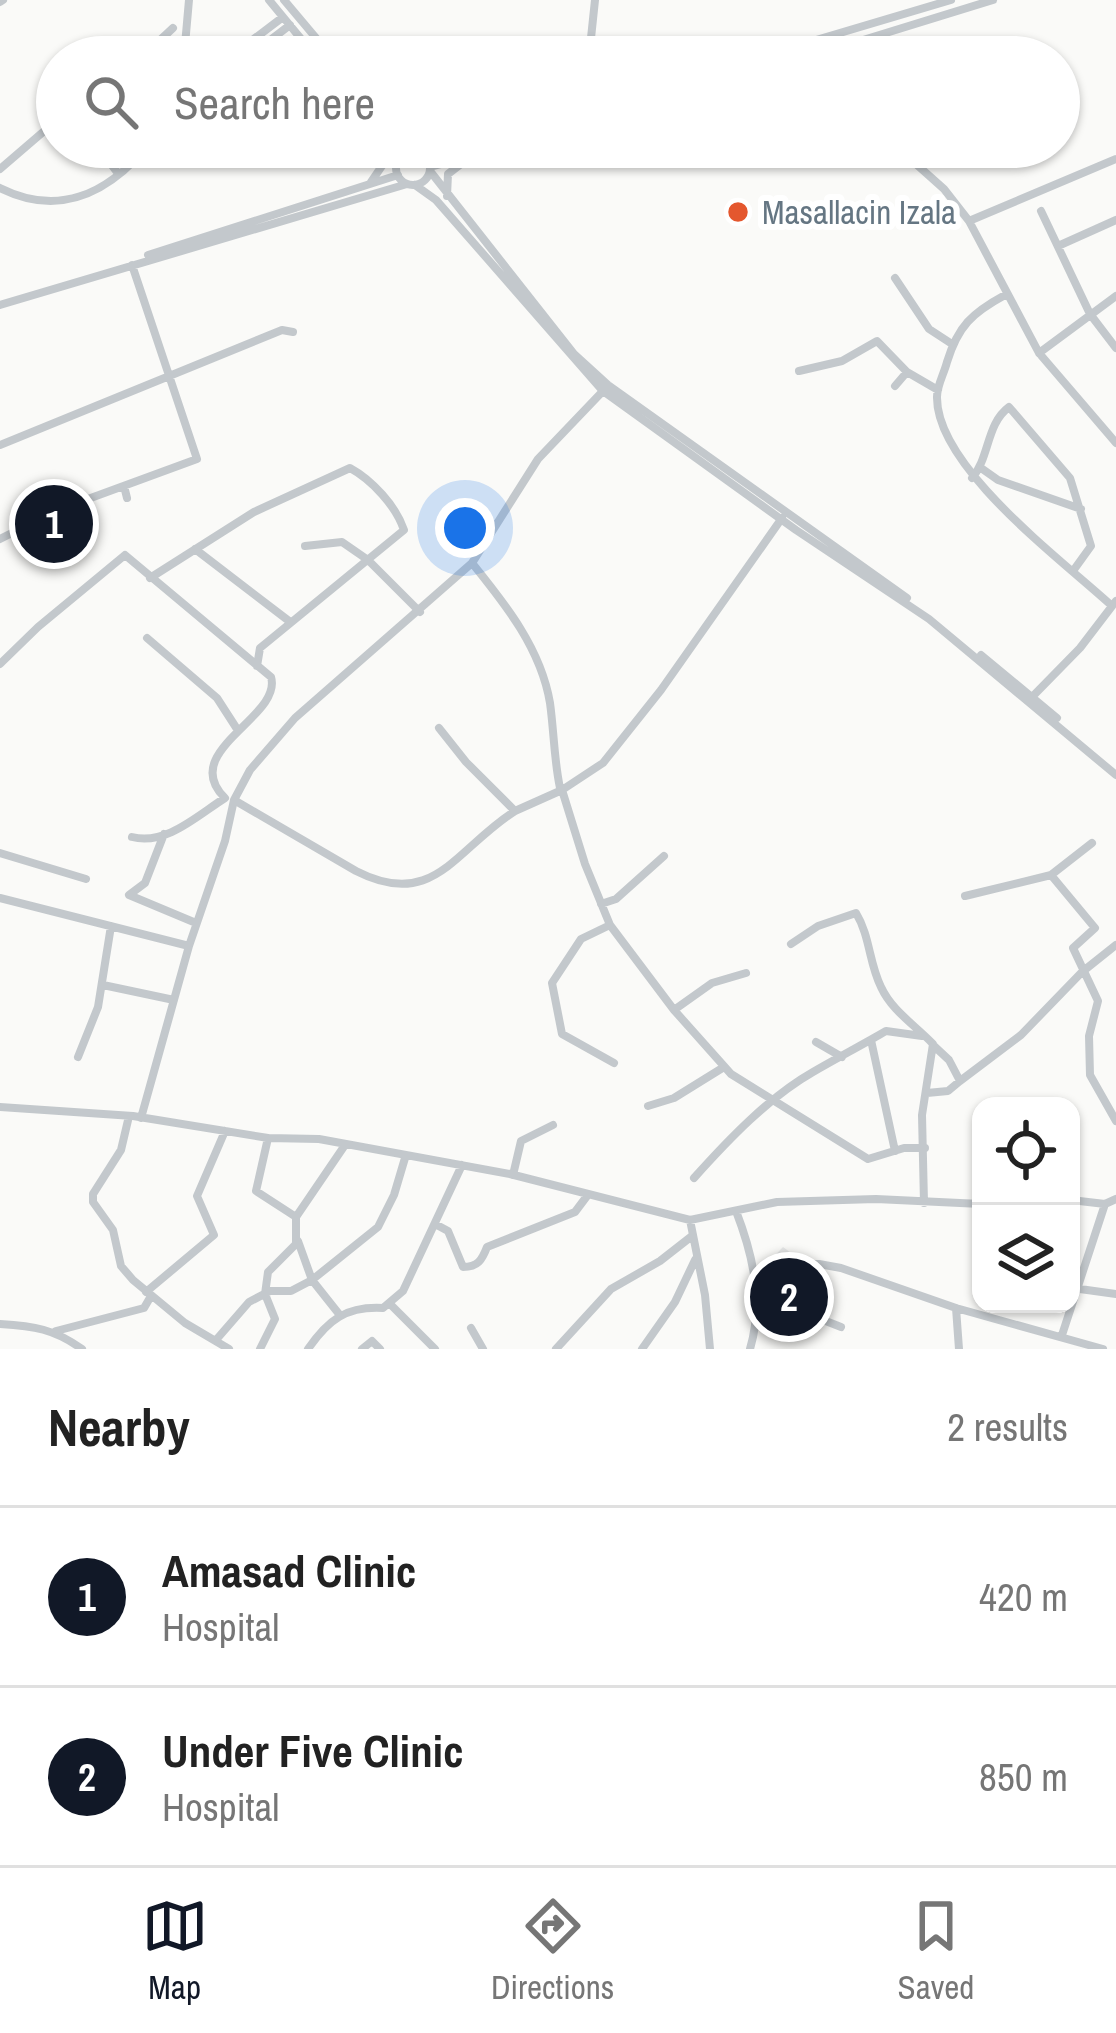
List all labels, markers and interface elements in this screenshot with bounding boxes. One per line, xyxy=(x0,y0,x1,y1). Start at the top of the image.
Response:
search box xyxy=(36,36,1080,168)
icon: search xyxy=(78,69,144,135)
text: Search here xyxy=(174,72,375,133)
place label: Masallacin Izala xyxy=(762,190,956,234)
marker: Masallacin Izala xyxy=(725,199,751,225)
pin: 1 xyxy=(15,479,93,569)
your location xyxy=(435,498,495,558)
map controls xyxy=(972,1097,1080,1313)
button: locate xyxy=(972,1097,1080,1205)
button: layers xyxy=(972,1205,1080,1313)
pin: 2 xyxy=(750,1252,828,1342)
text: Nearby xyxy=(48,1393,190,1462)
text: 2 results xyxy=(947,1401,1068,1453)
text: Amasad Clinic xyxy=(162,1540,416,1601)
text: 1 xyxy=(78,1571,96,1623)
text: 420 m xyxy=(979,1571,1068,1623)
text: Hospital xyxy=(162,1601,279,1653)
text: Under Five Clinic xyxy=(162,1720,463,1781)
text: 2 xyxy=(78,1751,96,1803)
text: 850 m xyxy=(979,1751,1068,1803)
text: Hospital xyxy=(162,1781,279,1833)
tab: Map xyxy=(142,1893,208,2009)
tab: Directions xyxy=(491,1893,614,2009)
tab: Saved xyxy=(898,1893,974,2009)

